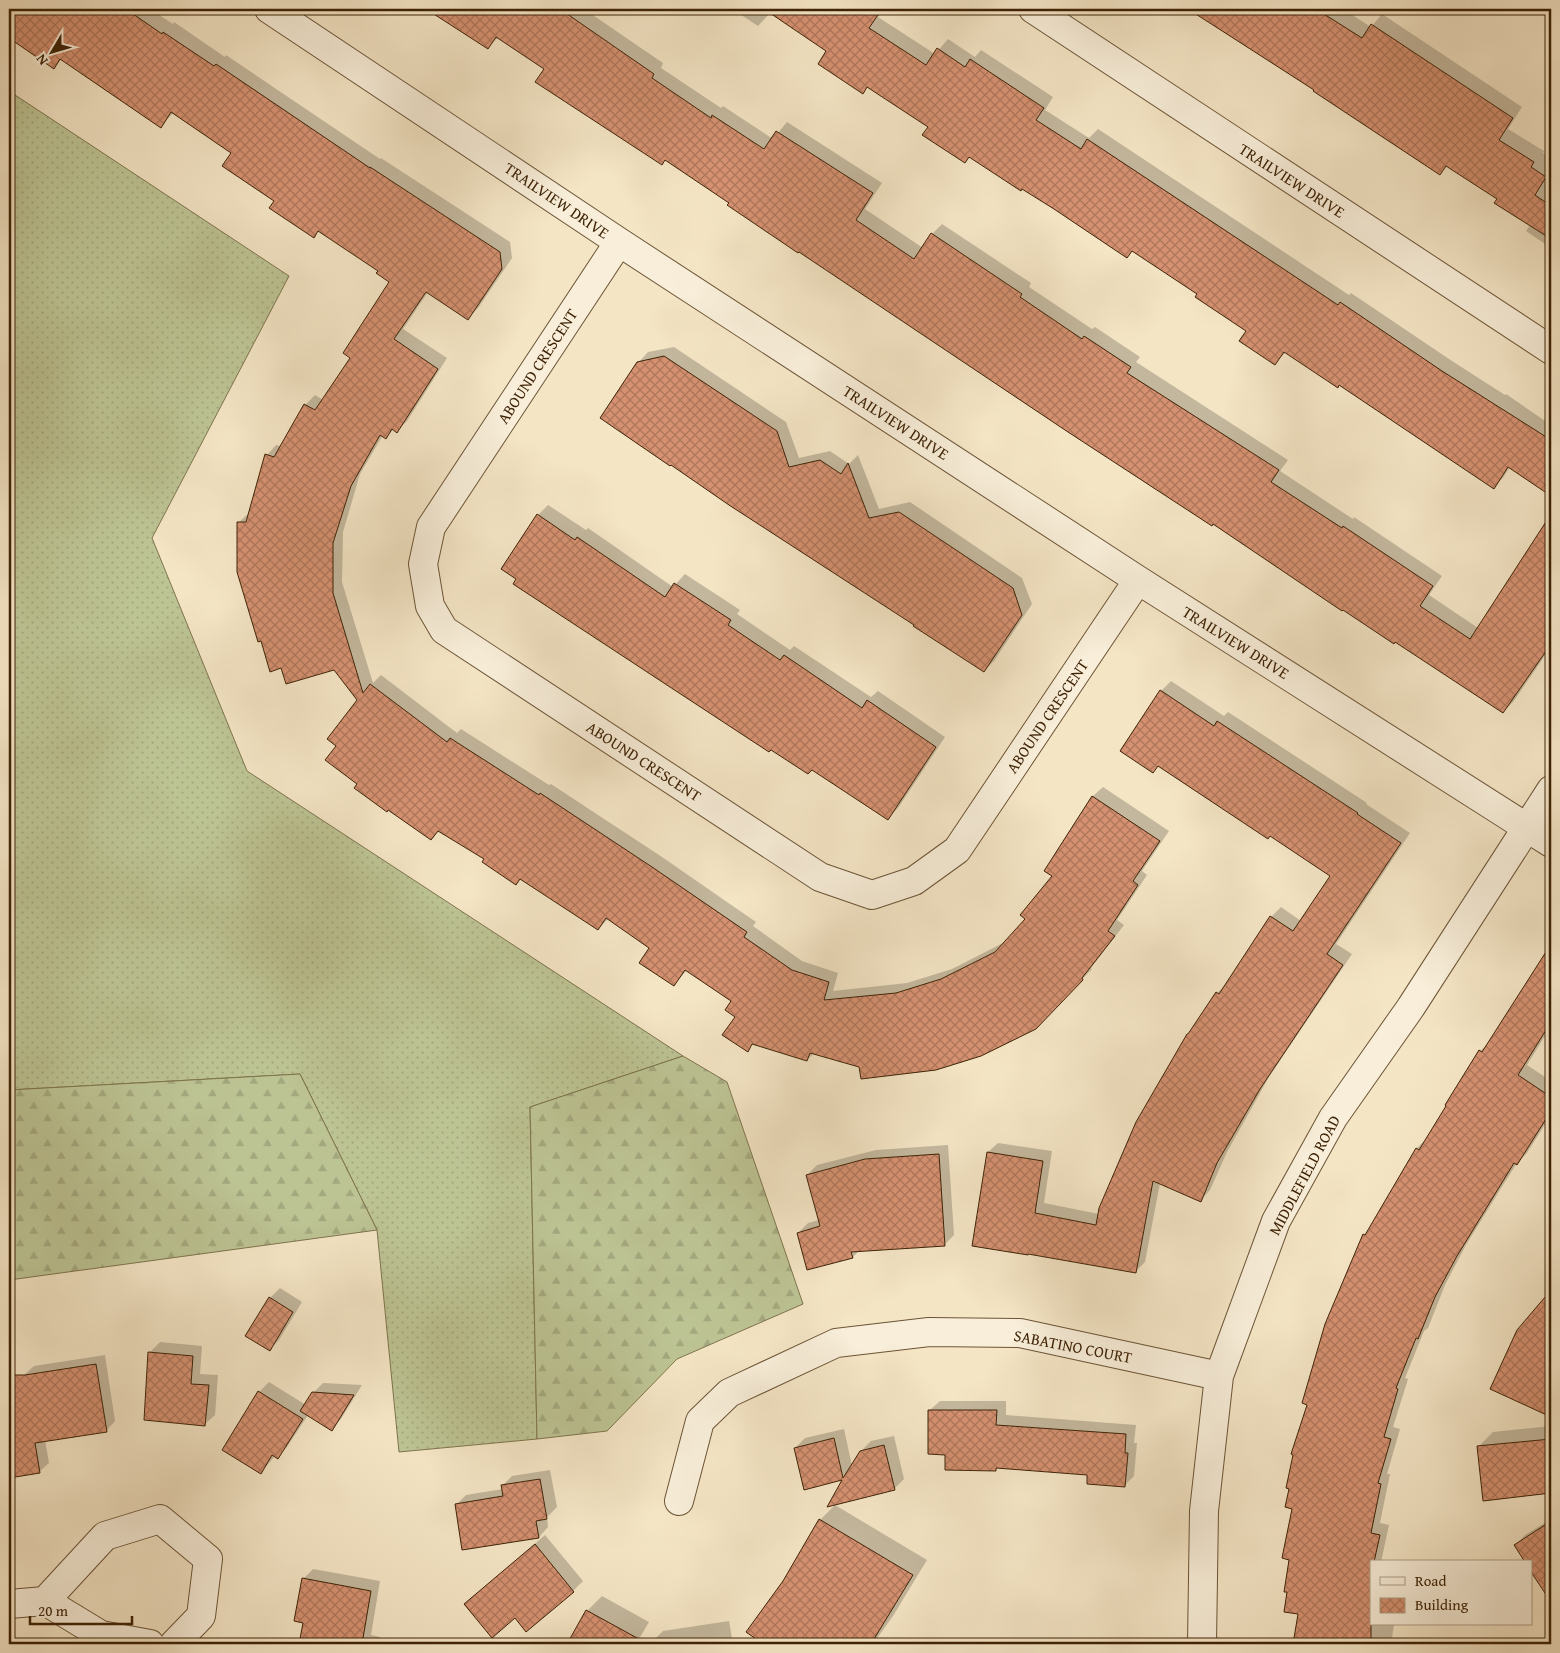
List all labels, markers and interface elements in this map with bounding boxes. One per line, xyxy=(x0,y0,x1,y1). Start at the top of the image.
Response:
north arrow xyxy=(28,28,78,78)
text: N xyxy=(31,50,53,70)
street label: TRAILVIEW DRIVE xyxy=(1234,137,1350,223)
street label: TRAILVIEW DRIVE xyxy=(500,156,614,244)
street label: ABOUND CRESCENT xyxy=(491,304,583,428)
street label: TRAILVIEW DRIVE xyxy=(838,379,954,465)
street label: TRAILVIEW DRIVE xyxy=(1178,599,1294,685)
street label: ABOUND CRESCENT xyxy=(1000,654,1094,778)
street label: ABOUND CRESCENT xyxy=(582,715,706,807)
street label: MIDDLEFIELD ROAD xyxy=(1262,1110,1346,1239)
street label: SABATINO COURT xyxy=(1012,1323,1134,1369)
legend xyxy=(1370,1560,1532,1626)
text: Road xyxy=(1415,1570,1446,1591)
scale bar xyxy=(30,1593,132,1625)
text: Building xyxy=(1415,1594,1469,1615)
text: 20 m xyxy=(38,1600,69,1621)

